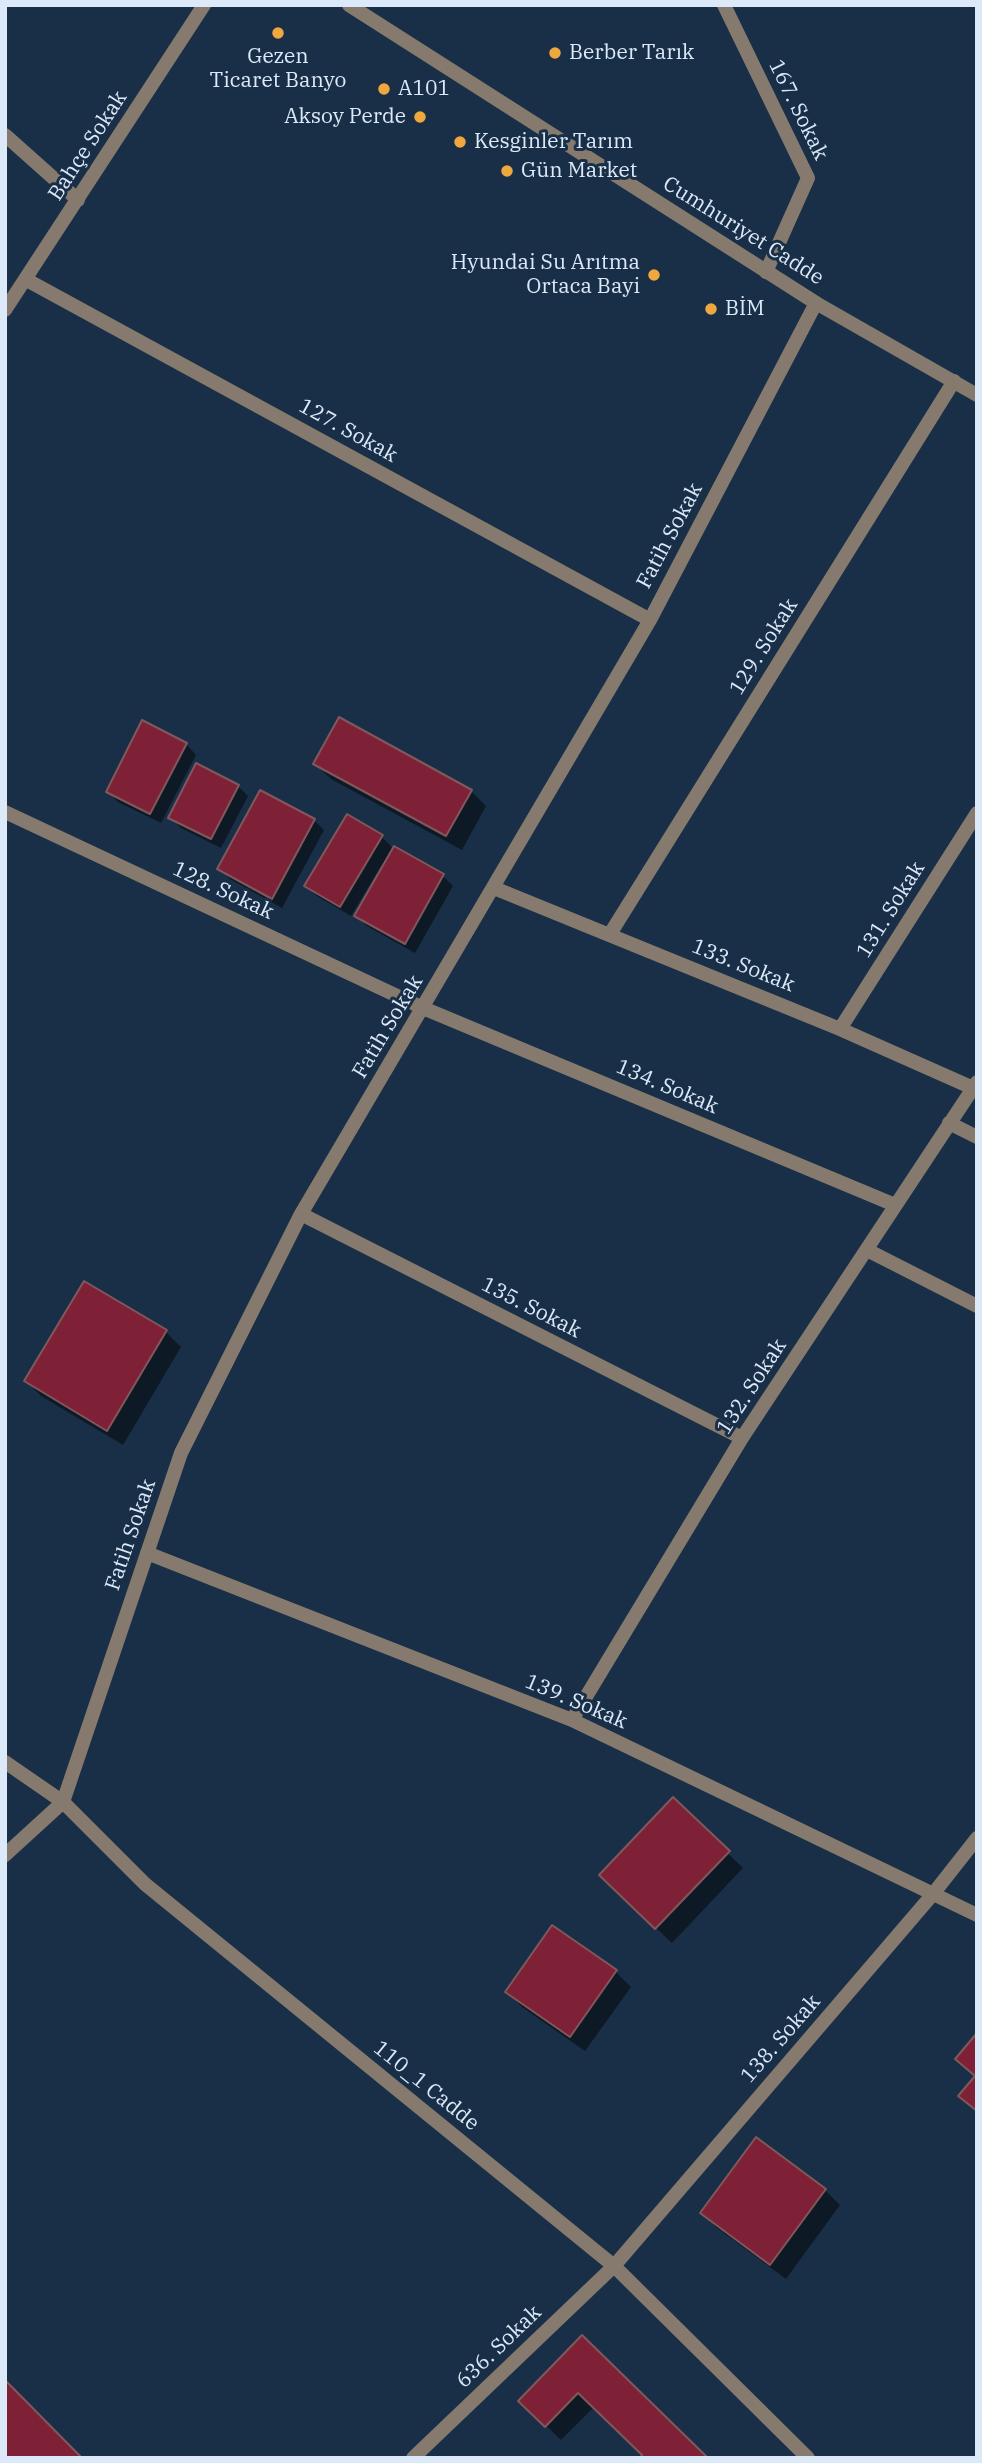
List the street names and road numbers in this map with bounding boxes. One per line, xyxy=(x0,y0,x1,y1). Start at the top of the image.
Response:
street label: 167. Sokak xyxy=(763,56,833,164)
street label: Bahçe Sokak xyxy=(43,86,133,206)
street label: Cumhuriyet Cadde xyxy=(658,171,828,291)
street label: 127. Sokak xyxy=(294,394,402,468)
street label: Fatih Sokak xyxy=(632,479,708,593)
street label: 129. Sokak xyxy=(725,594,803,700)
street label: 128. Sokak xyxy=(169,857,277,925)
street label: 131. Sokak xyxy=(852,857,930,963)
street label: 133. Sokak xyxy=(688,934,798,998)
street label: Fatih Sokak xyxy=(347,971,429,1083)
street label: 134. Sokak xyxy=(612,1054,722,1120)
street label: 135. Sokak xyxy=(477,1272,585,1344)
street label: 132. Sokak xyxy=(712,1335,792,1439)
street label: Fatih Sokak xyxy=(100,1476,162,1594)
street label: 139. Sokak xyxy=(521,1669,631,1735)
street label: 138. Sokak xyxy=(736,1990,826,2088)
street label: 110_1 Cadde xyxy=(368,2036,484,2136)
street label: 636. Sokak xyxy=(451,2300,547,2394)

